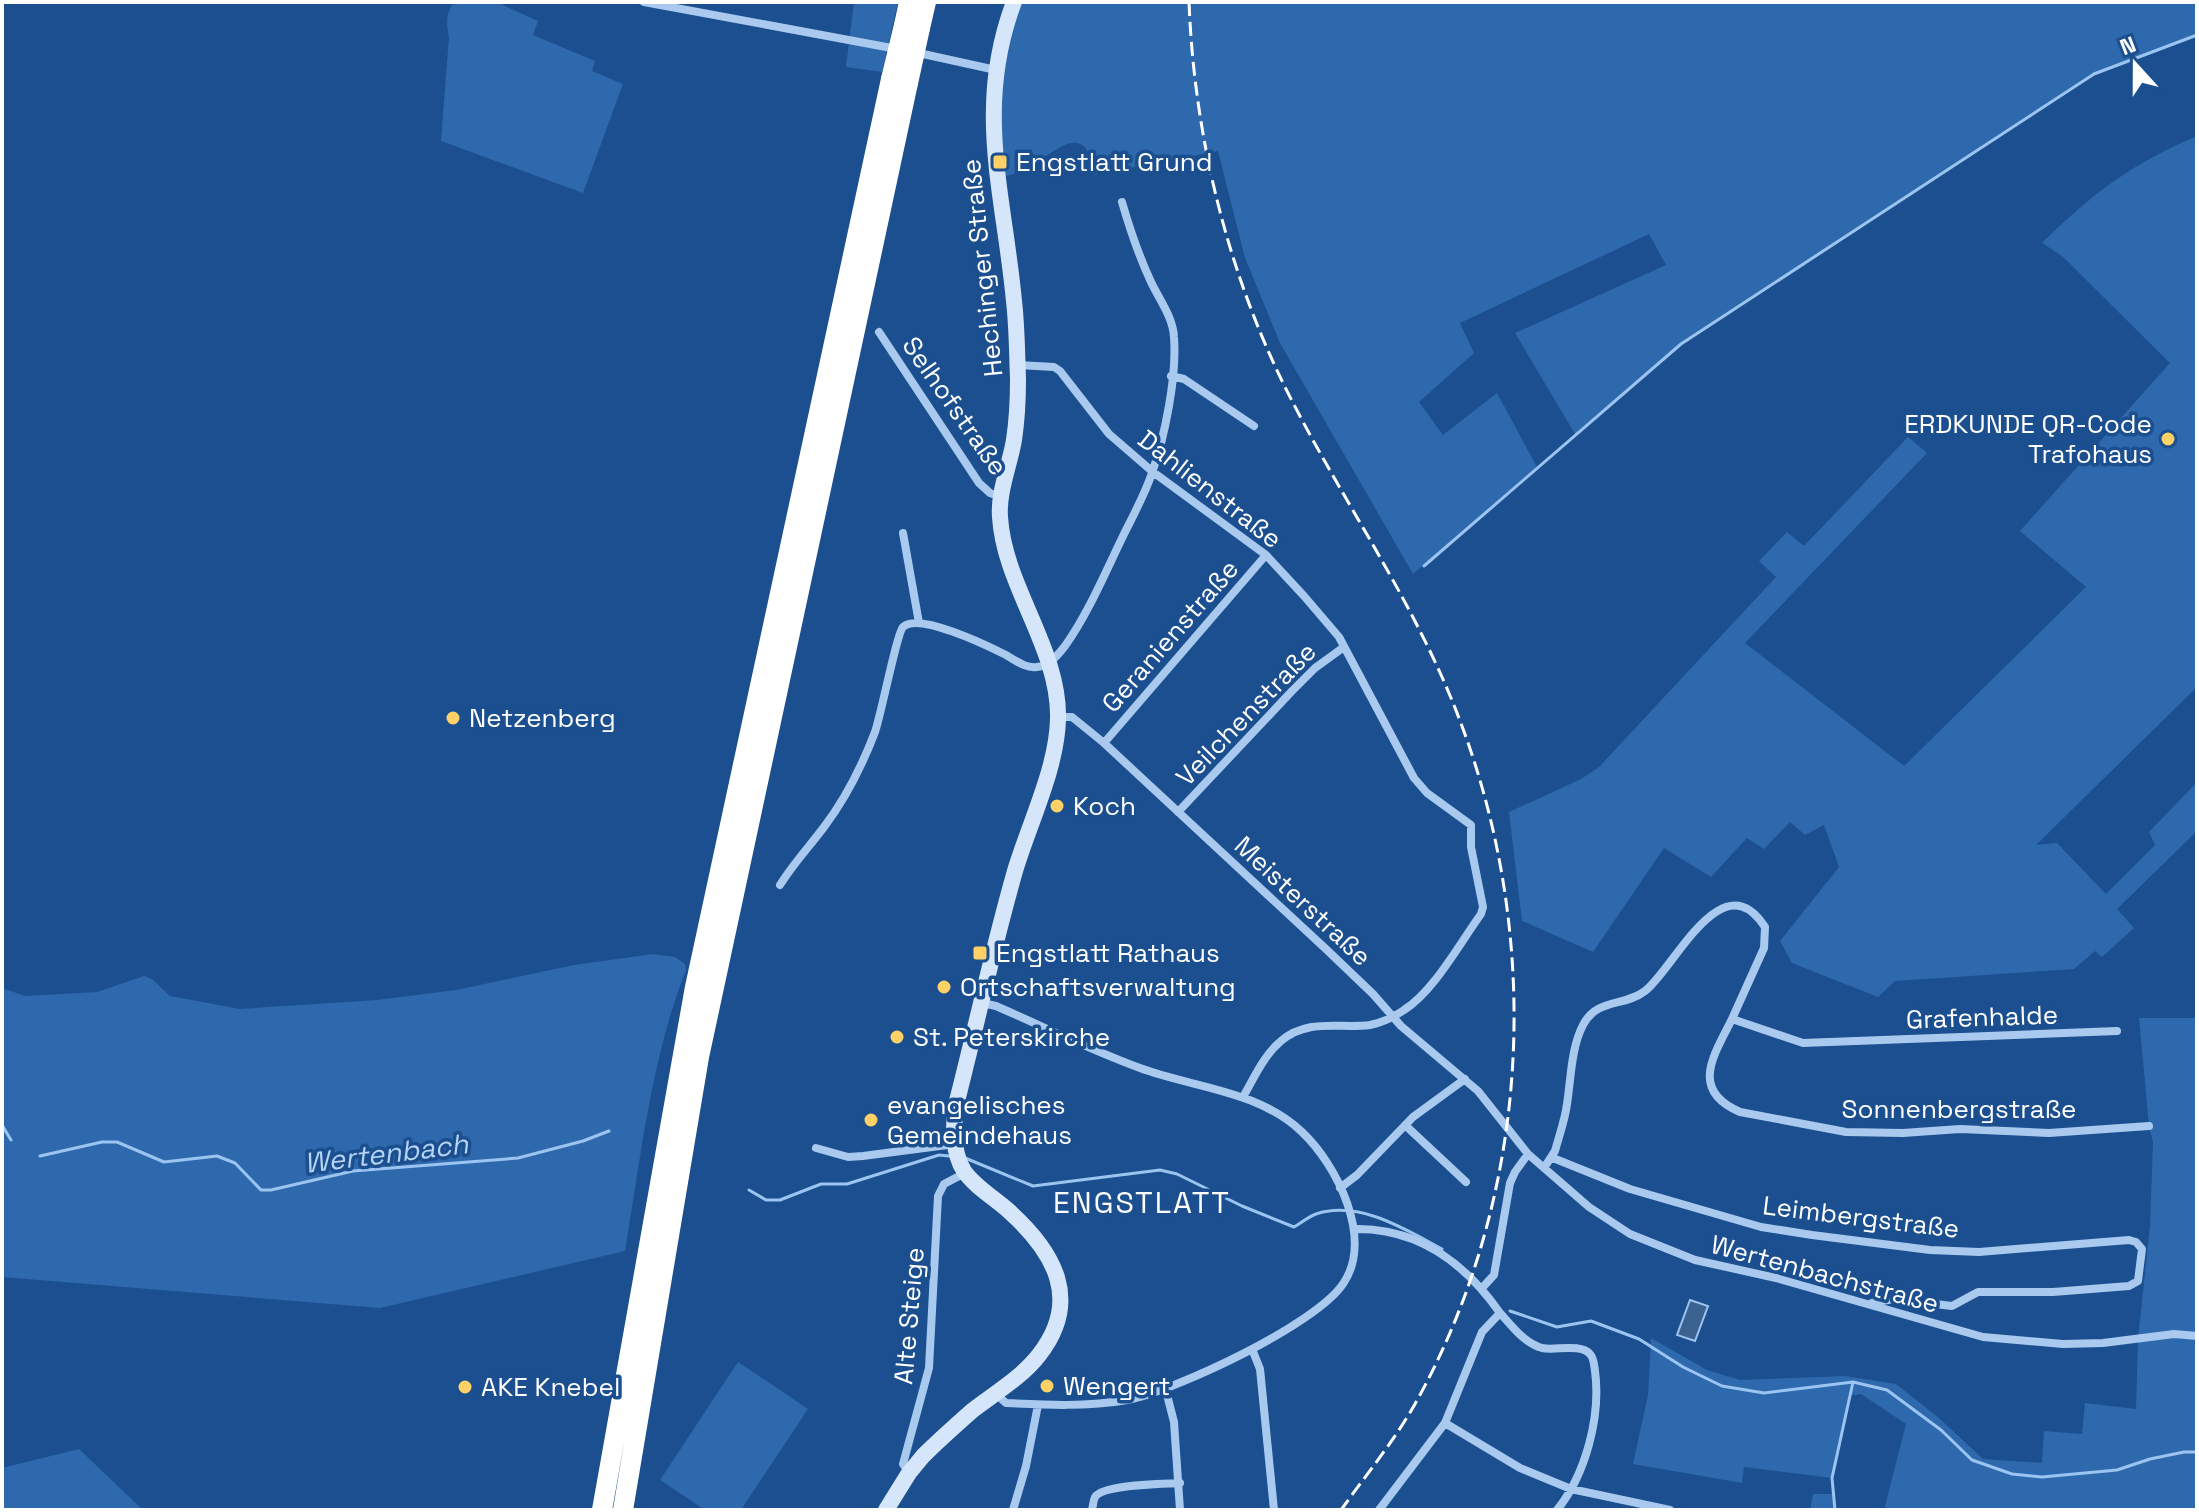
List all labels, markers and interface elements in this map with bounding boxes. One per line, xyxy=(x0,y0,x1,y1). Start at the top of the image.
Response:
north arrow xyxy=(2095,24,2175,104)
text: N xyxy=(2116,30,2140,61)
place label: Engstlatt Grund xyxy=(1016,145,1213,179)
marker: Engstlatt Grund xyxy=(991,153,1009,171)
street label: Hechinger Straße xyxy=(954,157,1010,379)
street label: Selhofstraße xyxy=(895,330,1015,482)
place label: ERDKUNDE QR-Code Trafohaus xyxy=(1904,407,2152,471)
street label: Dahlienstraße xyxy=(1131,422,1289,556)
marker: ERDKUNDE QR-Code Trafohaus xyxy=(2159,430,2177,448)
street label: Geranienstraße xyxy=(1094,552,1246,720)
street label: Veilchenstraße xyxy=(1169,635,1323,793)
place label: Netzenberg xyxy=(469,701,616,735)
marker: Netzenberg xyxy=(444,709,462,727)
place label: Koch xyxy=(1073,789,1136,823)
marker: Koch xyxy=(1048,797,1066,815)
street label: Meisterstraße xyxy=(1227,829,1379,973)
place label: Engstlatt Rathaus xyxy=(996,936,1220,970)
marker: Engstlatt Rathaus xyxy=(971,944,989,962)
place label: Ortschaftsverwaltung xyxy=(960,970,1236,1004)
marker: Ortschaftsverwaltung xyxy=(935,978,953,996)
street label: Grafenhalde xyxy=(1905,997,2059,1037)
place label: St. Peterskirche xyxy=(913,1020,1110,1054)
marker: St. Peterskirche xyxy=(888,1028,906,1046)
place label: evangelisches Gemeindehaus xyxy=(887,1088,1072,1152)
street label: Sonnenbergstraße xyxy=(1842,1092,2076,1126)
marker: evangelisches Gemeindehaus xyxy=(862,1111,880,1129)
water label: Wertenbach xyxy=(302,1125,471,1181)
district label: ENGSTLATT xyxy=(1053,1183,1231,1222)
street label: Leimbergstraße xyxy=(1761,1188,1961,1246)
street label: Wertenbachstraße xyxy=(1707,1227,1943,1321)
street label: Alte Steige xyxy=(886,1246,932,1386)
place label: Wengert xyxy=(1063,1369,1171,1403)
place label: AKE Knebel xyxy=(481,1370,620,1404)
marker: Wengert xyxy=(1038,1377,1056,1395)
marker: AKE Knebel xyxy=(456,1378,474,1396)

